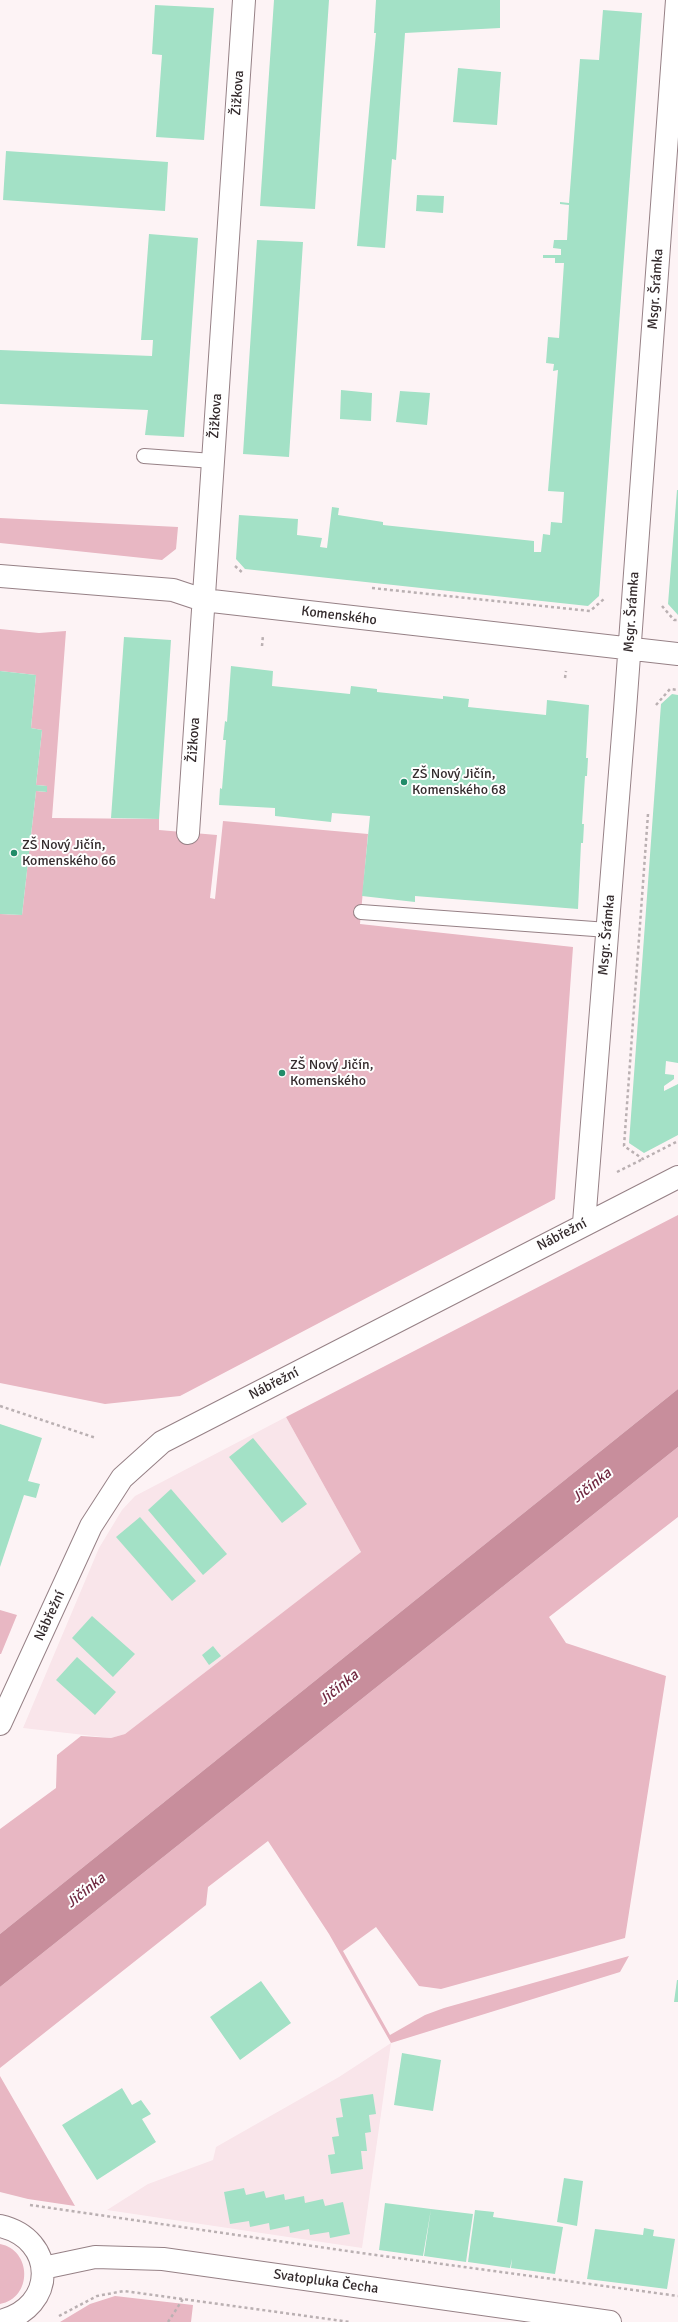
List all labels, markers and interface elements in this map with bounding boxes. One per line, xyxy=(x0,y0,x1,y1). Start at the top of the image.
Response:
street label: Žižkova xyxy=(228,70,248,116)
street label: Msgr. Šrámka xyxy=(645,248,667,330)
street label: Žižkova xyxy=(206,393,226,439)
street label: Msgr. Šrámka xyxy=(621,571,643,653)
street label: Komenského xyxy=(300,603,378,629)
street label: Žižkova xyxy=(184,717,204,763)
place label: ZŠ Nový Jičín, Komenského 68 xyxy=(412,766,506,798)
marker: ZŠ Nový Jičín, Komenského 68 xyxy=(399,777,409,787)
place label: ZŠ Nový Jičín, Komenského 66 xyxy=(22,837,116,870)
marker: ZŠ Nový Jičín, Komenského 66 xyxy=(9,848,19,858)
street label: Msgr. Šrámka xyxy=(595,894,619,976)
place label: ZŠ Nový Jičín, Komenského xyxy=(290,1057,373,1090)
marker: ZŠ Nový Jičín, Komenského xyxy=(277,1068,287,1078)
street label: Nábřežní xyxy=(534,1215,590,1255)
street label: Nábřežní xyxy=(246,1364,302,1404)
water label: Jičínka xyxy=(569,1465,615,1507)
street label: Nábřežní xyxy=(31,1588,69,1644)
water label: Jičínka xyxy=(316,1667,362,1709)
water label: Jičínka xyxy=(63,1870,109,1912)
street label: Svatopluka Čecha xyxy=(272,2266,380,2298)

